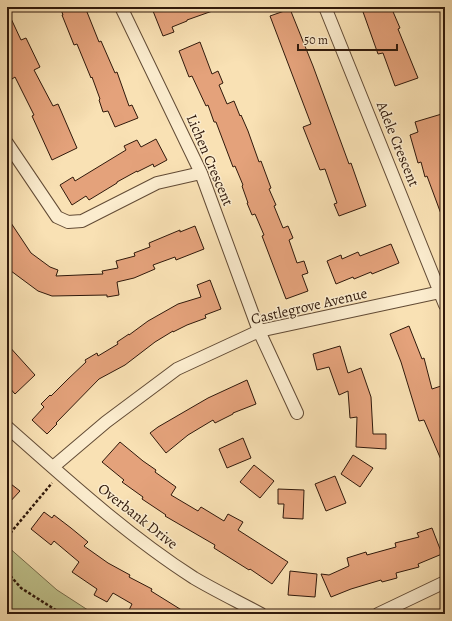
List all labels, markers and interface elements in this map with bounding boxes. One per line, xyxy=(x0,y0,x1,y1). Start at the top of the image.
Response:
scale bar xyxy=(298,26,397,52)
text: 50 m xyxy=(304,32,328,48)
street label: Adele Crescent xyxy=(371,98,424,190)
street label: Lichen Crescent xyxy=(182,111,238,209)
street label: Castlegrove Avenue xyxy=(249,283,369,329)
street label: Overbank Drive xyxy=(94,478,182,554)

